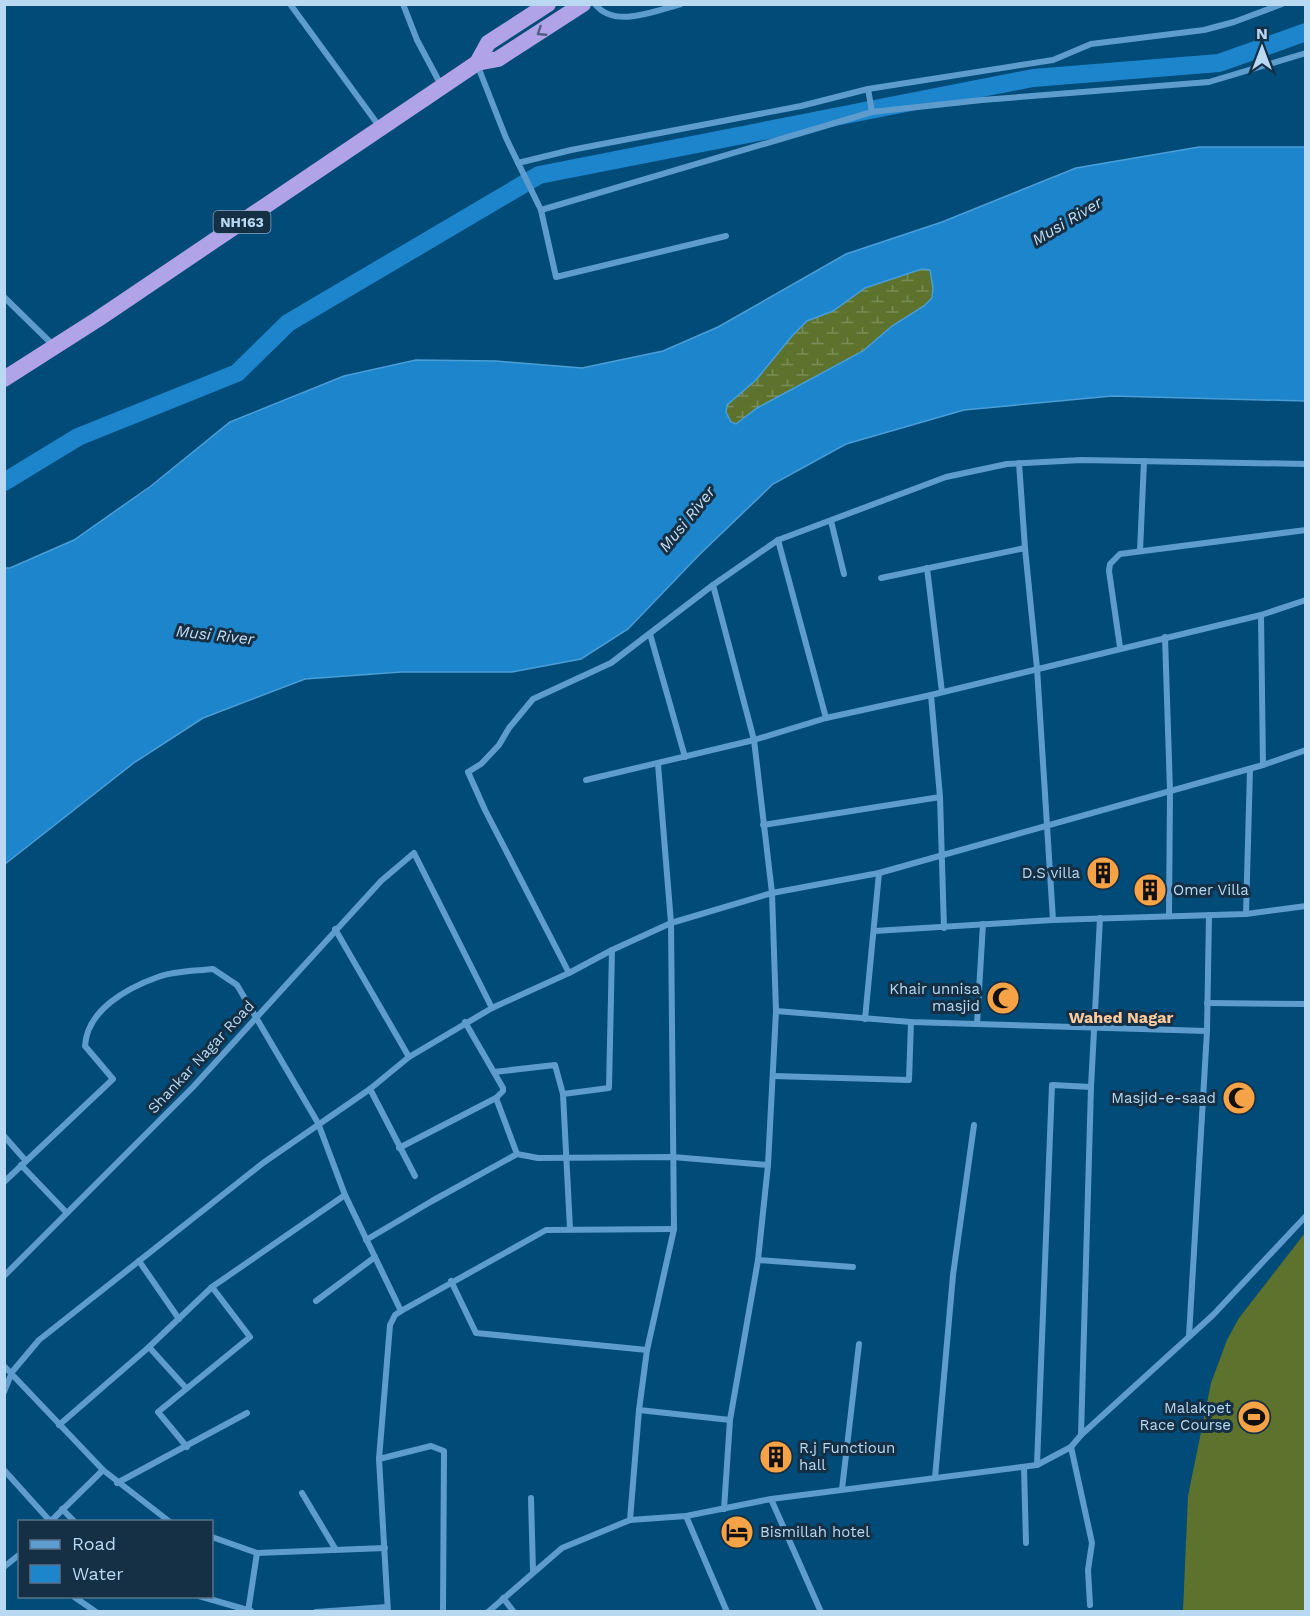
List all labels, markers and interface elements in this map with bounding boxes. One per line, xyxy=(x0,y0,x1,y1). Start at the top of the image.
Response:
north arrow xyxy=(1232,18,1292,78)
one-way arrow xyxy=(536,24,547,35)
text: N xyxy=(1256,24,1268,43)
water label: Musi River xyxy=(1029,192,1106,249)
road number: NH163 xyxy=(214,211,270,233)
water label: Musi River xyxy=(655,482,720,555)
water label: Musi River xyxy=(175,621,256,649)
building icon: D.S villa xyxy=(1085,855,1121,891)
place label: D.S villa xyxy=(1022,864,1081,882)
building icon: Omer Villa xyxy=(1132,872,1168,908)
place label: Omer Villa xyxy=(1173,881,1249,899)
place label: Khair unnisa masjid xyxy=(889,980,980,1015)
mosque icon: Khair unnisa masjid xyxy=(985,980,1021,1016)
street label: Shankar Nagar Road xyxy=(144,997,258,1117)
district label: Wahed Nagar xyxy=(1069,1008,1173,1027)
mosque icon: Masjid-e-saad xyxy=(1221,1080,1257,1116)
place label: Masjid-e-saad xyxy=(1111,1089,1216,1107)
place label: Malakpet Race Course xyxy=(1139,1399,1232,1434)
sports icon: Malakpet Race Course xyxy=(1236,1399,1272,1435)
building icon: R.j Functioun hall xyxy=(758,1439,794,1475)
place label: R.j Functioun hall xyxy=(799,1439,895,1474)
hotel icon: Bismillah hotel xyxy=(719,1514,755,1550)
legend xyxy=(18,1520,213,1598)
place label: Bismillah hotel xyxy=(760,1523,870,1541)
text: Road xyxy=(72,1533,116,1554)
text: Water xyxy=(72,1563,124,1584)

